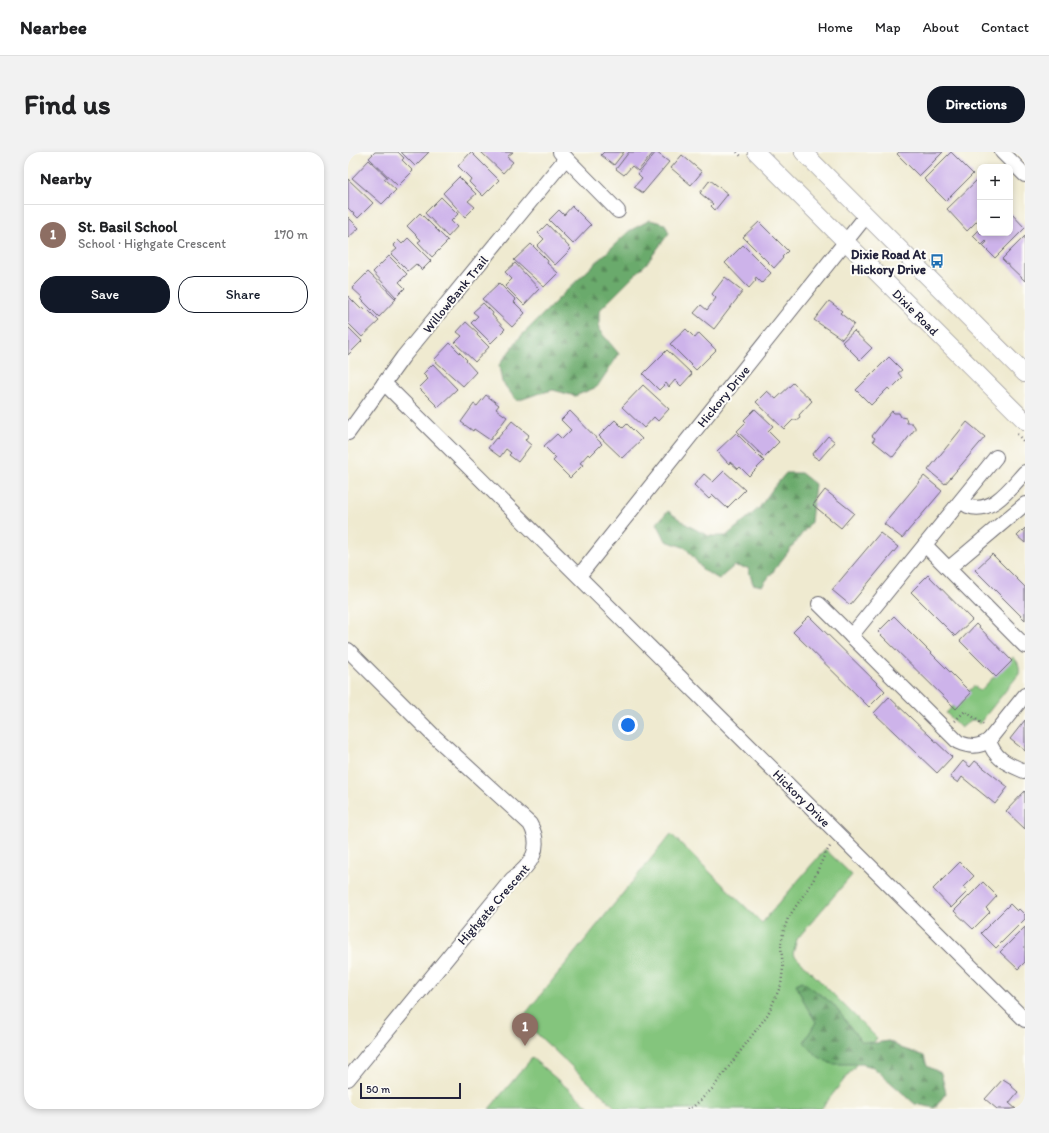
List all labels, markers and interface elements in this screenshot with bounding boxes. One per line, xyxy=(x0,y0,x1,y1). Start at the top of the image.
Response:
text: Nearbee xyxy=(20,16,87,39)
text: Home xyxy=(818,19,853,36)
text: Map xyxy=(875,19,901,36)
text: About xyxy=(923,19,959,36)
text: Contact xyxy=(981,19,1029,36)
button: Directions xyxy=(927,86,1025,123)
text: Find us xyxy=(24,87,111,121)
map controls xyxy=(977,164,1013,236)
button: + xyxy=(977,164,1013,200)
text: Nearby xyxy=(40,168,92,188)
button: − xyxy=(977,200,1013,236)
text: St. Basil School xyxy=(78,218,177,236)
text: 1 xyxy=(50,227,56,242)
text: 170 m xyxy=(274,227,308,242)
text: School · Highgate Crescent xyxy=(78,236,226,251)
place label: Dixie Road At Hickory Drive xyxy=(851,247,926,278)
street label: WillowBank Trail xyxy=(420,252,491,336)
bus stop icon: Dixie Road At Hickory Drive xyxy=(929,253,945,269)
button: Save xyxy=(40,276,170,313)
button: Share xyxy=(178,276,308,313)
street label: Dixie Road xyxy=(889,286,942,339)
street label: Hickory Drive xyxy=(694,363,753,430)
your location xyxy=(618,715,638,735)
street label: Hickory Drive xyxy=(770,767,833,830)
street label: Highgate Crescent xyxy=(454,861,533,948)
pin: 1 xyxy=(512,1013,538,1046)
scale bar xyxy=(360,1081,461,1100)
text: 50 m xyxy=(366,1083,390,1096)

